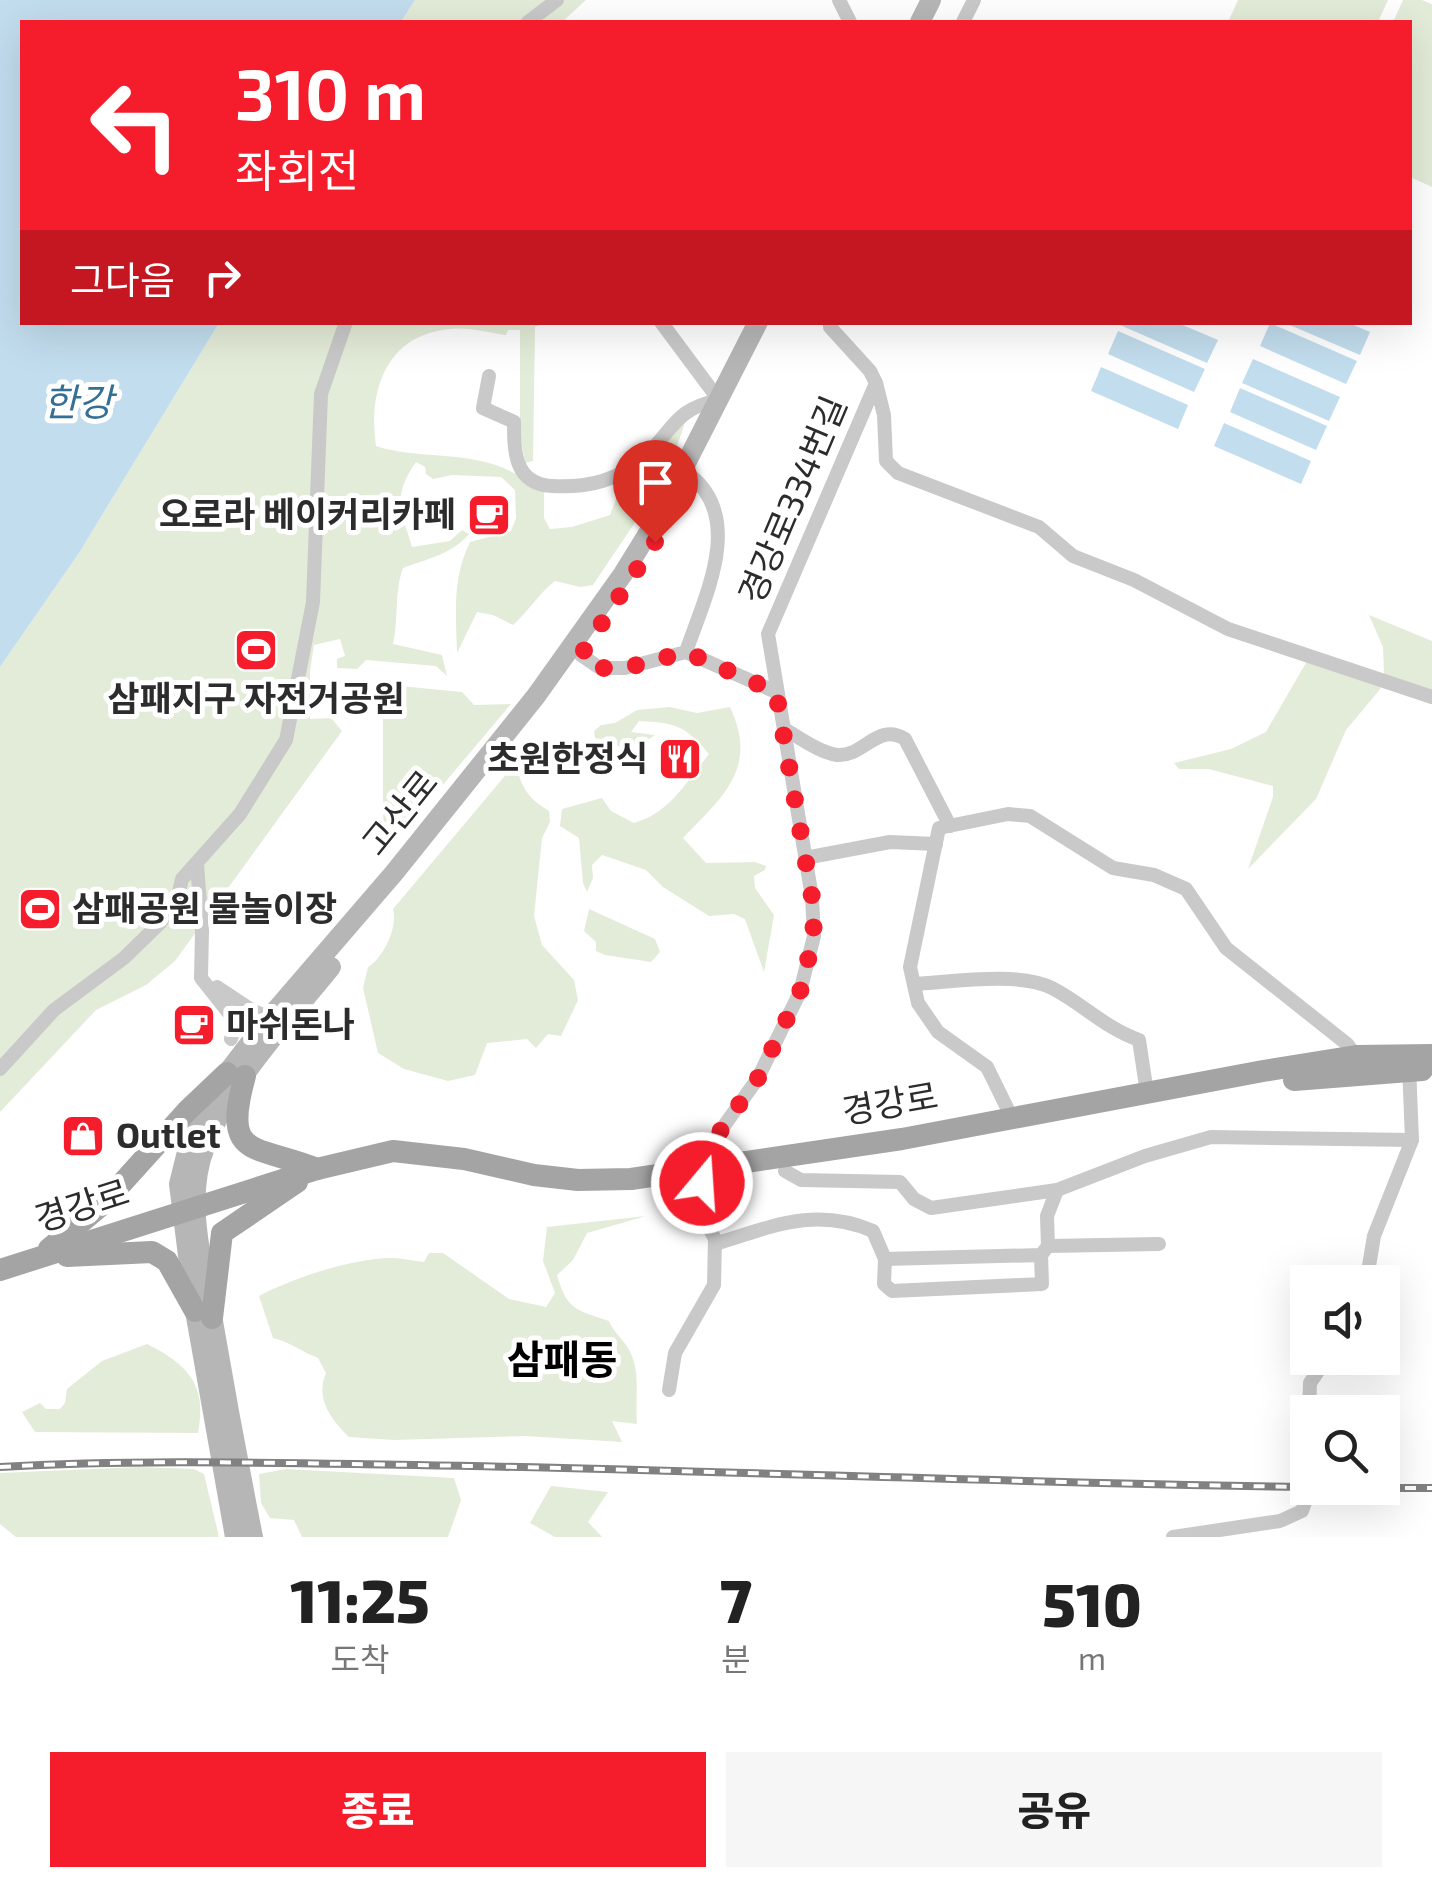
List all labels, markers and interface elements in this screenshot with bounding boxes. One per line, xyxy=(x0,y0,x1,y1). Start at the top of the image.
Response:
text: 310 m xyxy=(235,50,426,134)
icon: left xyxy=(70,60,200,190)
text: 좌회전 xyxy=(235,142,359,196)
icon: right xyxy=(195,250,250,305)
text: 그다음 xyxy=(70,256,175,302)
water label: 한강 xyxy=(43,378,118,424)
street label: 경강로334번길 xyxy=(729,389,854,609)
pin xyxy=(613,440,698,543)
icon: arrive xyxy=(628,455,683,510)
place label: 오로라 베이커리카페 xyxy=(159,492,456,534)
cafe icon: 오로라 베이커리카페 xyxy=(466,492,512,538)
sports icon: 삼패지구 자전거공원 xyxy=(233,627,279,673)
place label: 삼패지구 자전거공원 xyxy=(107,676,405,718)
place label: 초원한정식 xyxy=(487,736,648,778)
restaurant icon: 초원한정식 xyxy=(657,736,703,782)
street label: 고산로 xyxy=(352,761,445,862)
sports icon: 삼패공원 물놀이장 xyxy=(17,886,63,932)
place label: 삼패공원 물놀이장 xyxy=(72,886,337,928)
cafe icon: 마쉬돈나 xyxy=(171,1002,217,1048)
place label: 마쉬돈나 xyxy=(226,1002,355,1044)
street label: 경강로 xyxy=(838,1073,941,1131)
shop icon: Outlet xyxy=(60,1113,106,1159)
place label: Outlet xyxy=(116,1113,221,1155)
position arrow xyxy=(650,1131,754,1235)
street label: 경강로 xyxy=(29,1169,134,1239)
map controls xyxy=(1290,1265,1400,1505)
button: sound xyxy=(1290,1265,1400,1375)
district label: 삼패동 xyxy=(507,1334,617,1382)
button: search xyxy=(1290,1395,1400,1505)
text: 11:25 xyxy=(290,1563,430,1635)
text: 7 xyxy=(720,1563,752,1635)
text: 510 xyxy=(1042,1567,1142,1639)
text: m xyxy=(1078,1638,1106,1676)
text: 도착 xyxy=(330,1639,389,1677)
text: 분 xyxy=(721,1639,751,1677)
button: 종료 xyxy=(50,1752,706,1867)
button: 공유 xyxy=(726,1752,1382,1867)

